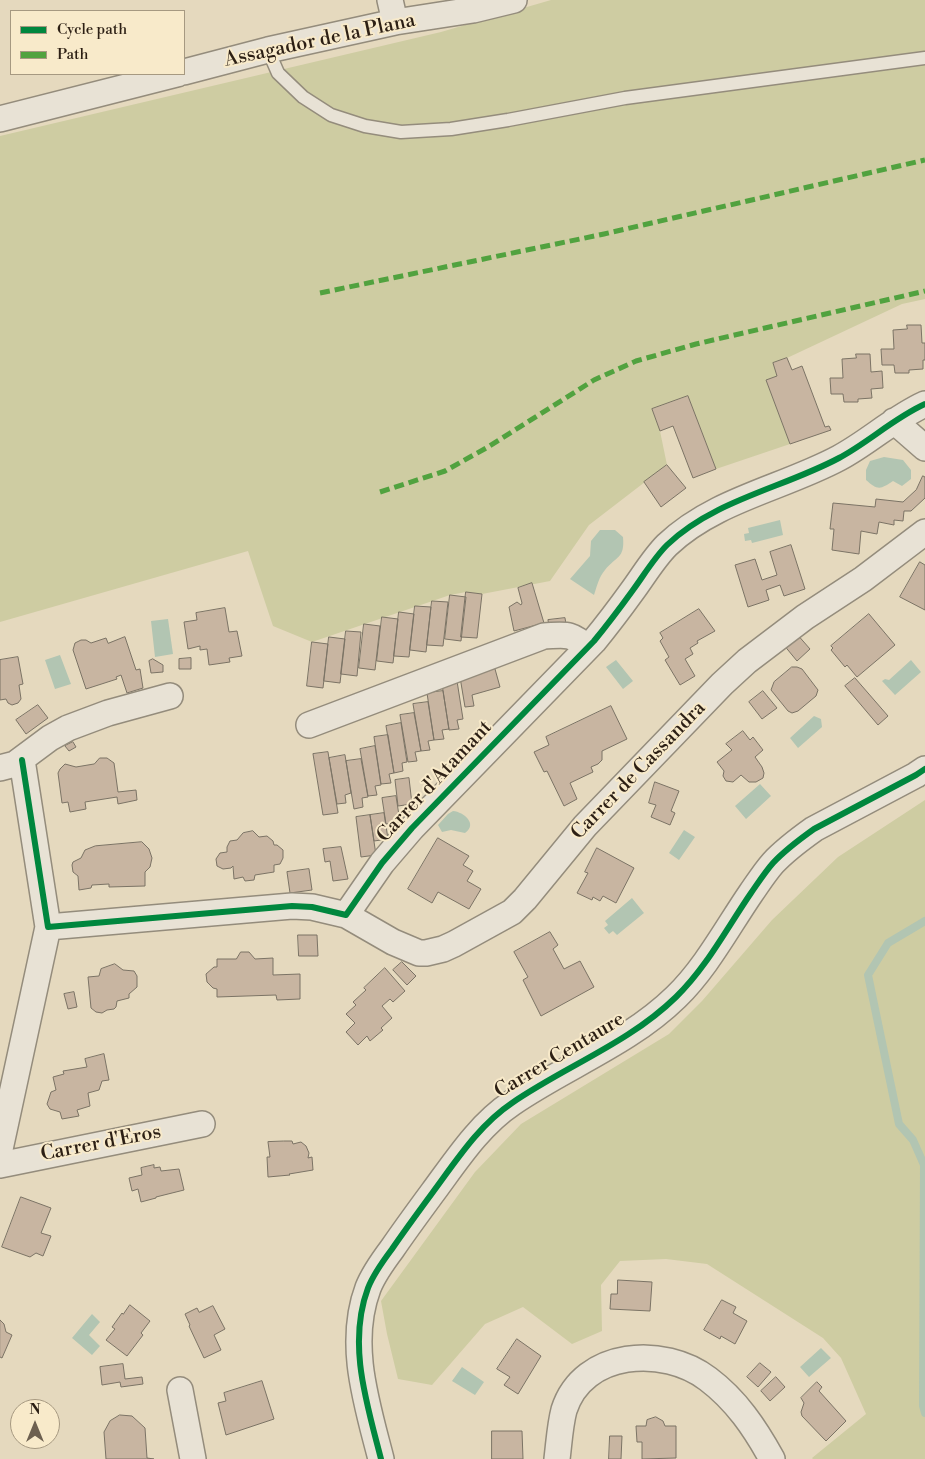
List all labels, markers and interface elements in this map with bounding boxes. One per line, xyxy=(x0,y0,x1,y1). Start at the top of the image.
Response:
street label: Assagador de la Plana xyxy=(222,9,418,73)
legend xyxy=(10,10,185,75)
text: Cycle path xyxy=(57,20,127,39)
text: Path xyxy=(57,45,89,64)
street label: Carrer de Cassandra xyxy=(567,697,711,845)
street label: Carrer d'Atamant xyxy=(372,716,498,848)
street label: Carrer Centaure xyxy=(491,1008,629,1104)
street label: Carrer d'Eros xyxy=(39,1121,163,1167)
north arrow xyxy=(10,1399,60,1449)
text: N xyxy=(29,1401,41,1419)

